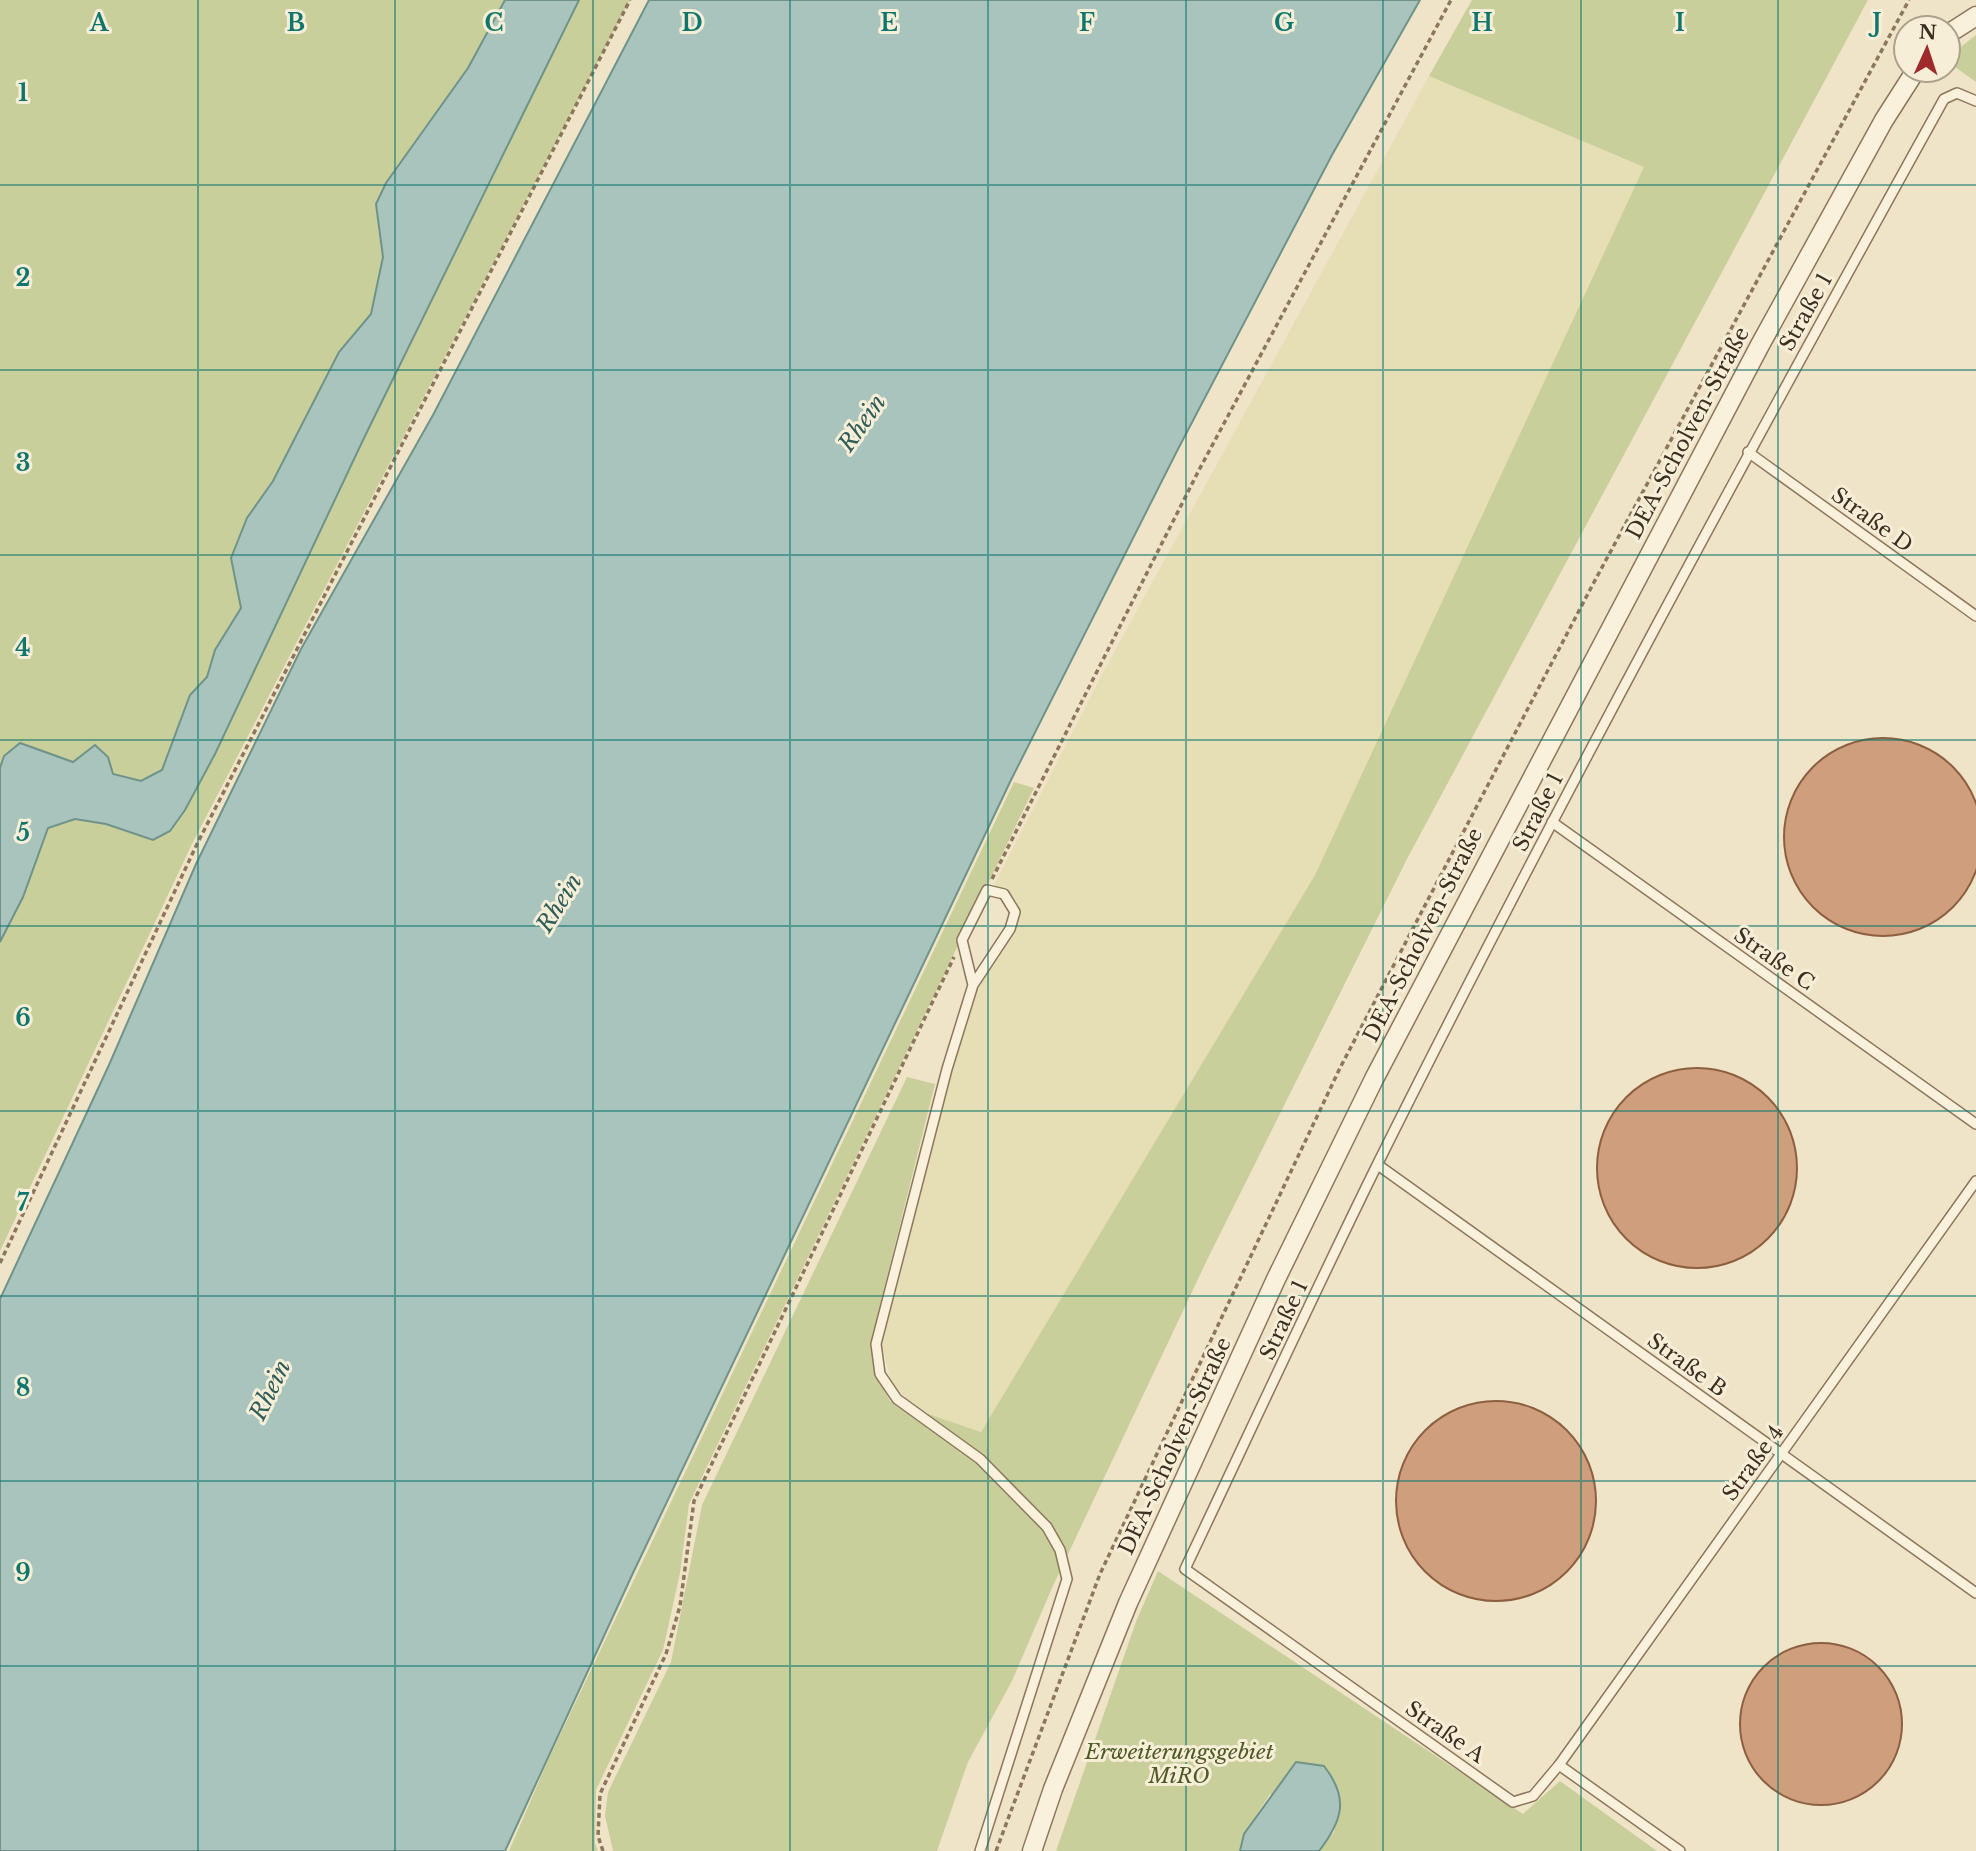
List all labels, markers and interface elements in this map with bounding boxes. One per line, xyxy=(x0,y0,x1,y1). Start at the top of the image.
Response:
text: A xyxy=(89,9,110,37)
text: B xyxy=(287,9,305,37)
text: C xyxy=(485,9,503,37)
text: D xyxy=(681,9,703,37)
text: E xyxy=(880,9,898,37)
text: F xyxy=(1079,9,1095,37)
text: G xyxy=(1274,9,1294,37)
text: H xyxy=(1471,9,1493,37)
text: I xyxy=(1675,9,1685,37)
text: J xyxy=(1868,9,1882,37)
north arrow xyxy=(1892,14,1962,84)
text: N xyxy=(1918,21,1938,44)
text: 1 xyxy=(18,79,28,107)
text: 2 xyxy=(16,264,30,292)
street label: Straße 1 xyxy=(1774,269,1838,355)
street label: DEA-Scholven-Straße xyxy=(1621,322,1755,544)
water label: Rhein xyxy=(832,389,892,458)
text: 3 xyxy=(16,449,30,477)
street label: Straße D xyxy=(1826,482,1918,558)
text: 4 xyxy=(15,634,31,662)
street label: Straße 1 xyxy=(1507,768,1569,856)
text: 5 xyxy=(16,819,30,847)
street label: DEA-Scholven-Straße xyxy=(1358,824,1488,1046)
water label: Rhein xyxy=(530,869,588,938)
street label: Straße C xyxy=(1729,922,1819,996)
text: 6 xyxy=(15,1004,31,1032)
text: 7 xyxy=(17,1189,30,1217)
street label: Straße 1 xyxy=(1254,1276,1314,1364)
street label: Straße B xyxy=(1642,1328,1732,1402)
street label: DEA-Scholven-Straße xyxy=(1113,1333,1237,1559)
water label: Rhein xyxy=(243,1355,297,1426)
text: 8 xyxy=(16,1374,30,1402)
street label: Straße 4 xyxy=(1717,1420,1789,1506)
text: 9 xyxy=(15,1559,31,1587)
street label: Straße A xyxy=(1400,1695,1490,1769)
park label: Erweiterungsgebiet MiRO xyxy=(1084,1739,1274,1789)

